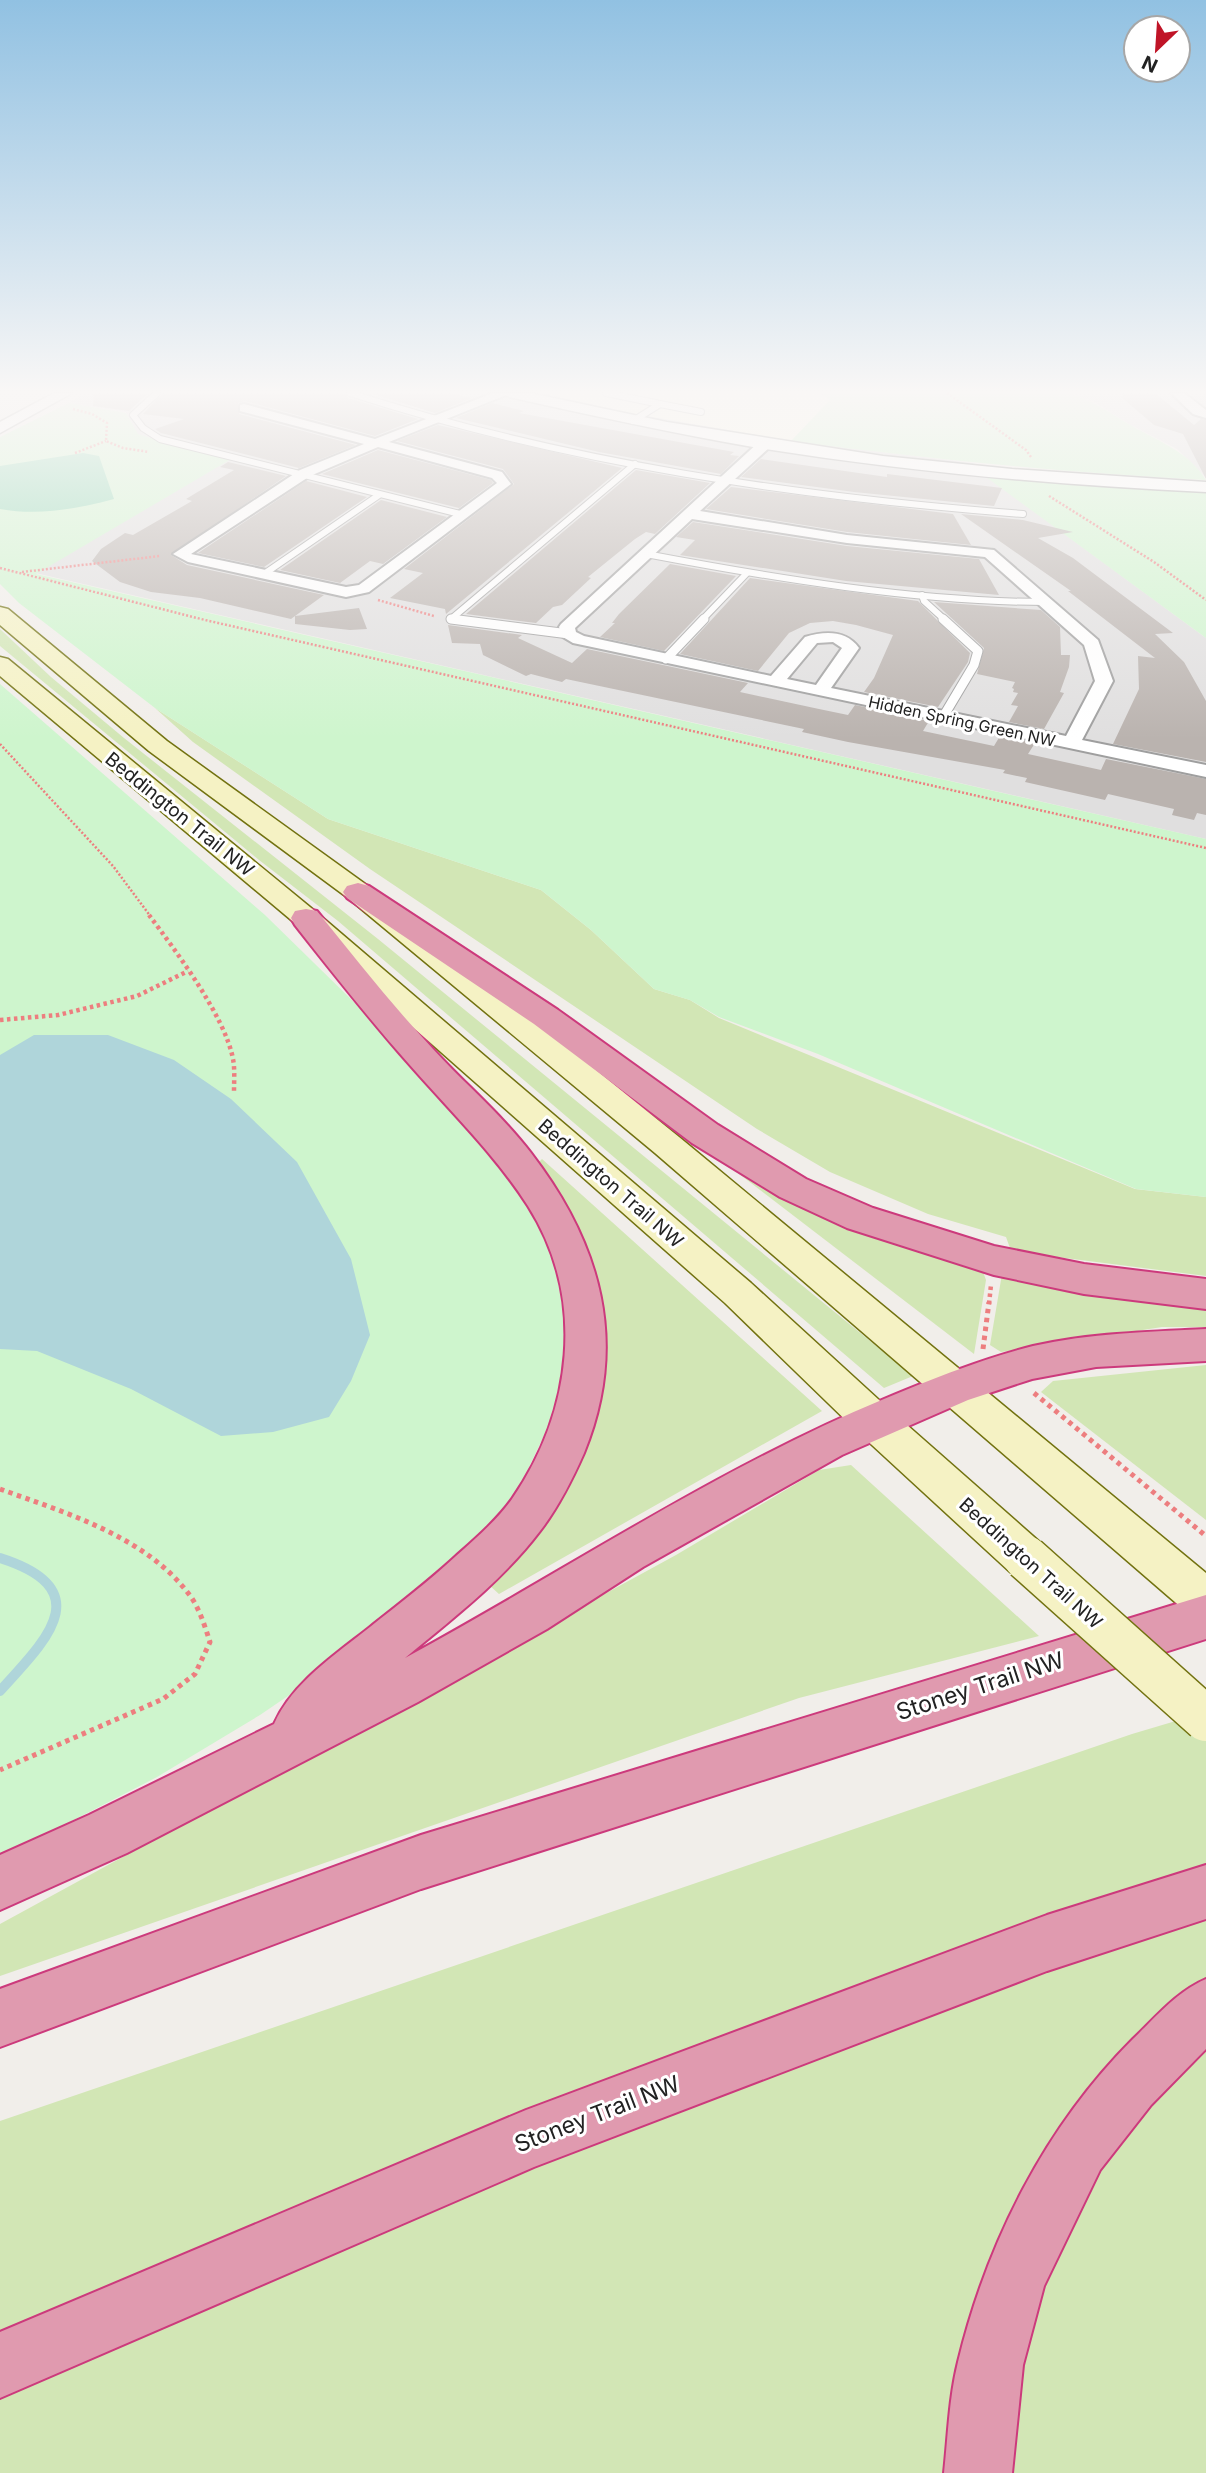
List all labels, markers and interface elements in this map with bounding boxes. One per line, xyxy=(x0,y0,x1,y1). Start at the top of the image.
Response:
north arrow xyxy=(1122,14,1192,84)
text: N xyxy=(1139,50,1161,77)
street label: Hidden Spring Green NW xyxy=(867,691,1058,751)
street label: Beddington Trail NW xyxy=(101,747,259,882)
street label: Beddington Trail NW xyxy=(533,1114,688,1253)
street label: Beddington Trail NW xyxy=(954,1493,1107,1634)
street label: Stoney Trail NW xyxy=(893,1646,1068,1726)
street label: Stoney Trail NW xyxy=(511,2070,684,2158)

